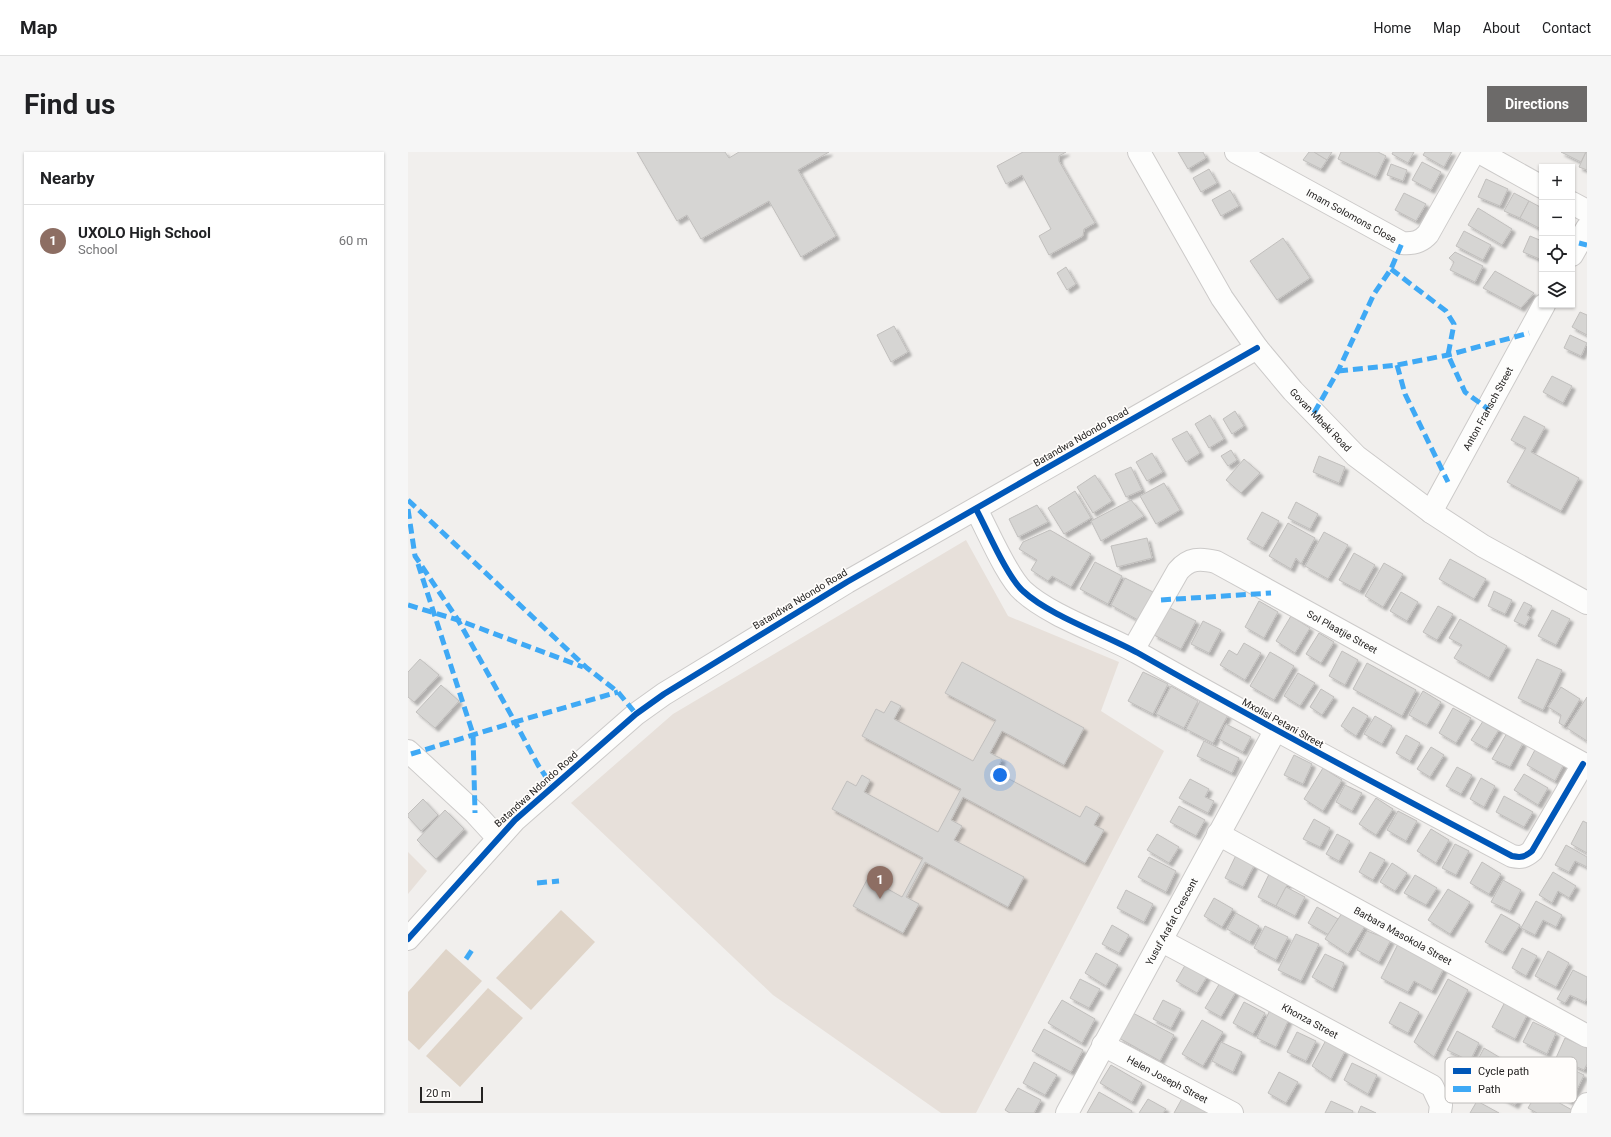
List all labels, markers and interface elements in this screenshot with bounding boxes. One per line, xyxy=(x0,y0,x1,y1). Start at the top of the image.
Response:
text: Map xyxy=(20,16,58,39)
text: Home xyxy=(1373,20,1411,36)
text: Map xyxy=(1433,20,1461,36)
text: About xyxy=(1483,20,1520,36)
text: Contact xyxy=(1542,20,1591,36)
button: Directions xyxy=(1487,86,1587,122)
text: Find us xyxy=(24,88,115,121)
map controls xyxy=(1539,164,1575,308)
button: + xyxy=(1539,164,1575,200)
text: Nearby xyxy=(40,168,95,188)
street label: Imam Solomons Close xyxy=(1305,186,1399,245)
button: − xyxy=(1539,200,1575,236)
text: UXOLO High School xyxy=(78,224,211,242)
text: 1 xyxy=(49,233,57,248)
text: 60 m xyxy=(339,233,368,248)
button: locate xyxy=(1539,236,1575,272)
text: School xyxy=(78,242,118,257)
button: layers xyxy=(1539,272,1575,308)
street label: Anton Fransch Street xyxy=(1460,365,1515,452)
street label: Govan Mbeki Road xyxy=(1288,386,1354,453)
street label: Batandwa Ndondo Road xyxy=(1032,405,1130,469)
street label: Batandwa Ndondo Road xyxy=(751,567,849,631)
street label: Sol Plaatjie Street xyxy=(1305,608,1380,655)
street label: Mxolisi Petani Street xyxy=(1240,696,1326,750)
street label: Batandwa Ndondo Road xyxy=(492,749,580,829)
your location xyxy=(990,765,1010,785)
pin: 1 xyxy=(867,866,893,899)
street label: Yusuf Arafat Crescent xyxy=(1143,876,1199,967)
street label: Barbara Masokola Street xyxy=(1352,904,1454,967)
street label: Khonza Street xyxy=(1280,1001,1340,1040)
street label: Helen Joseph Street xyxy=(1125,1053,1210,1105)
legend xyxy=(1445,1057,1577,1103)
text: Cycle path xyxy=(1478,1065,1529,1078)
text: Path xyxy=(1478,1083,1501,1096)
scale bar xyxy=(420,1085,483,1104)
text: 20 m xyxy=(426,1087,451,1100)

